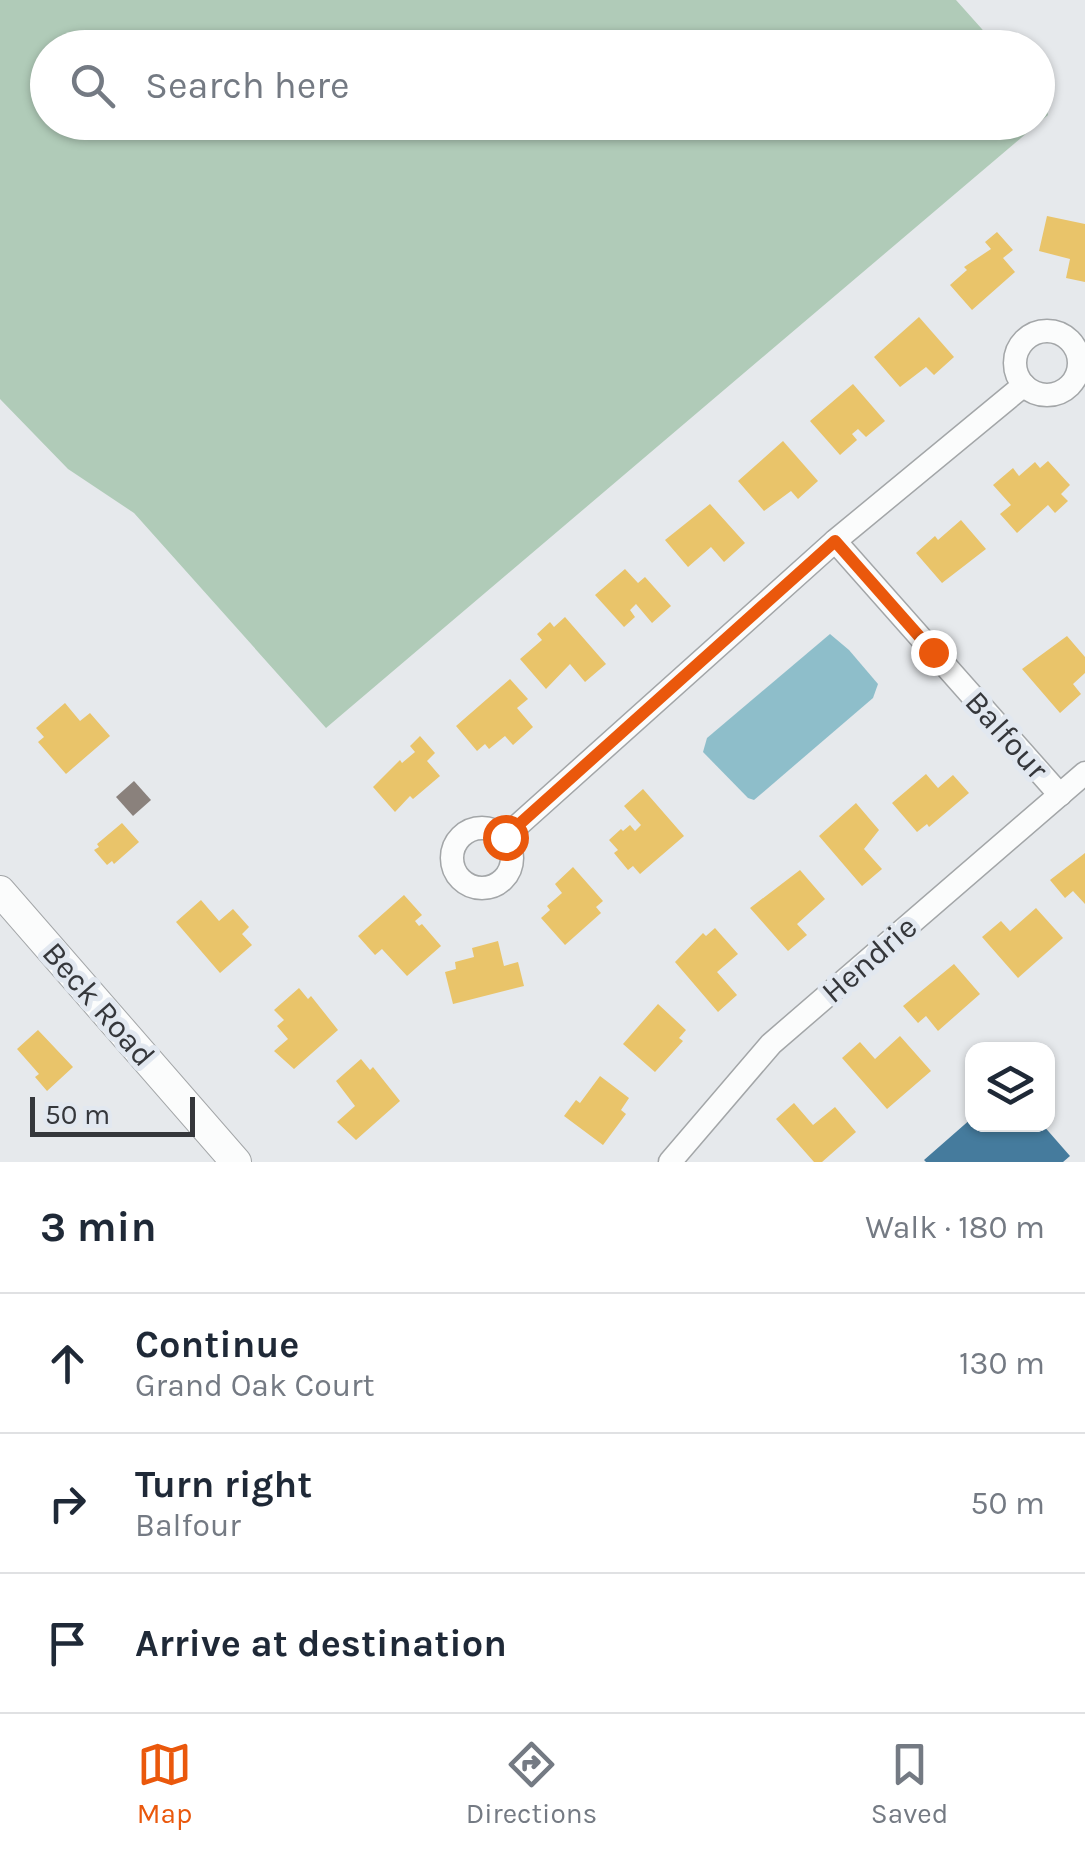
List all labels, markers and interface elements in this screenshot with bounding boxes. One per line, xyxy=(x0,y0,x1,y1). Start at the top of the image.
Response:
search box xyxy=(30,30,1055,140)
icon: search xyxy=(65,58,120,113)
text: Search here xyxy=(145,63,349,108)
route end xyxy=(911,630,957,676)
street label: Balfour xyxy=(957,684,1056,787)
route start xyxy=(483,815,529,861)
street label: Hendrie xyxy=(814,908,924,1011)
street label: Beck Road xyxy=(35,935,162,1074)
map controls xyxy=(965,1042,1055,1132)
button: layers xyxy=(965,1042,1055,1132)
scale bar xyxy=(30,1092,195,1136)
text: 50 m xyxy=(45,1098,110,1131)
text: 3 min xyxy=(40,1202,157,1252)
text: Walk · 180 m xyxy=(865,1209,1045,1246)
text: Continue xyxy=(135,1322,299,1367)
icon: ahead xyxy=(40,1336,95,1391)
text: 130 m xyxy=(959,1345,1045,1382)
text: Grand Oak Court xyxy=(135,1367,375,1404)
text: Turn right xyxy=(135,1462,312,1507)
icon: right xyxy=(40,1476,95,1531)
text: 50 m xyxy=(970,1485,1045,1522)
text: Balfour xyxy=(135,1507,241,1544)
icon: arrive xyxy=(40,1616,95,1671)
text: Arrive at destination xyxy=(135,1621,507,1666)
tab: Map xyxy=(137,1737,192,1830)
tab: Directions xyxy=(466,1737,597,1830)
tab: Saved xyxy=(871,1737,948,1830)

